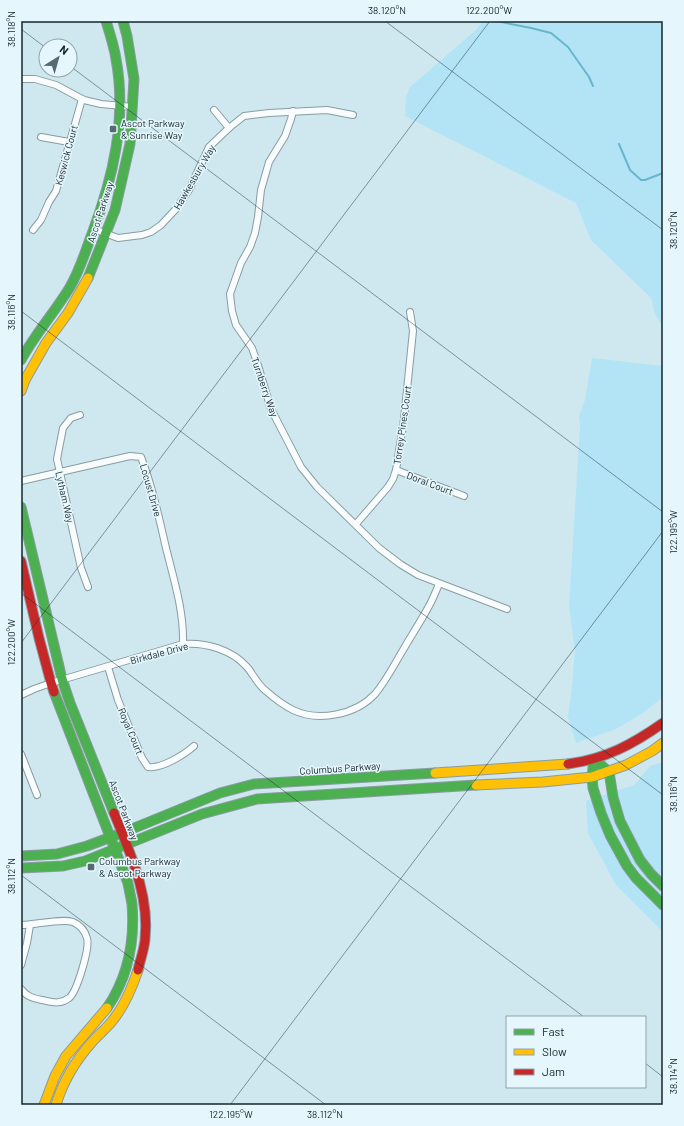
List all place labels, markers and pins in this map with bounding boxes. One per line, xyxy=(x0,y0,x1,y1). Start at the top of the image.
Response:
place label: Ascot Parkway & Sunrise Way xyxy=(121,117,185,141)
marker: Ascot Parkway & Sunrise Way xyxy=(108,124,118,134)
place label: Columbus Parkway & Ascot Parkway xyxy=(99,855,181,879)
marker: Columbus Parkway & Ascot Parkway xyxy=(86,862,96,872)

